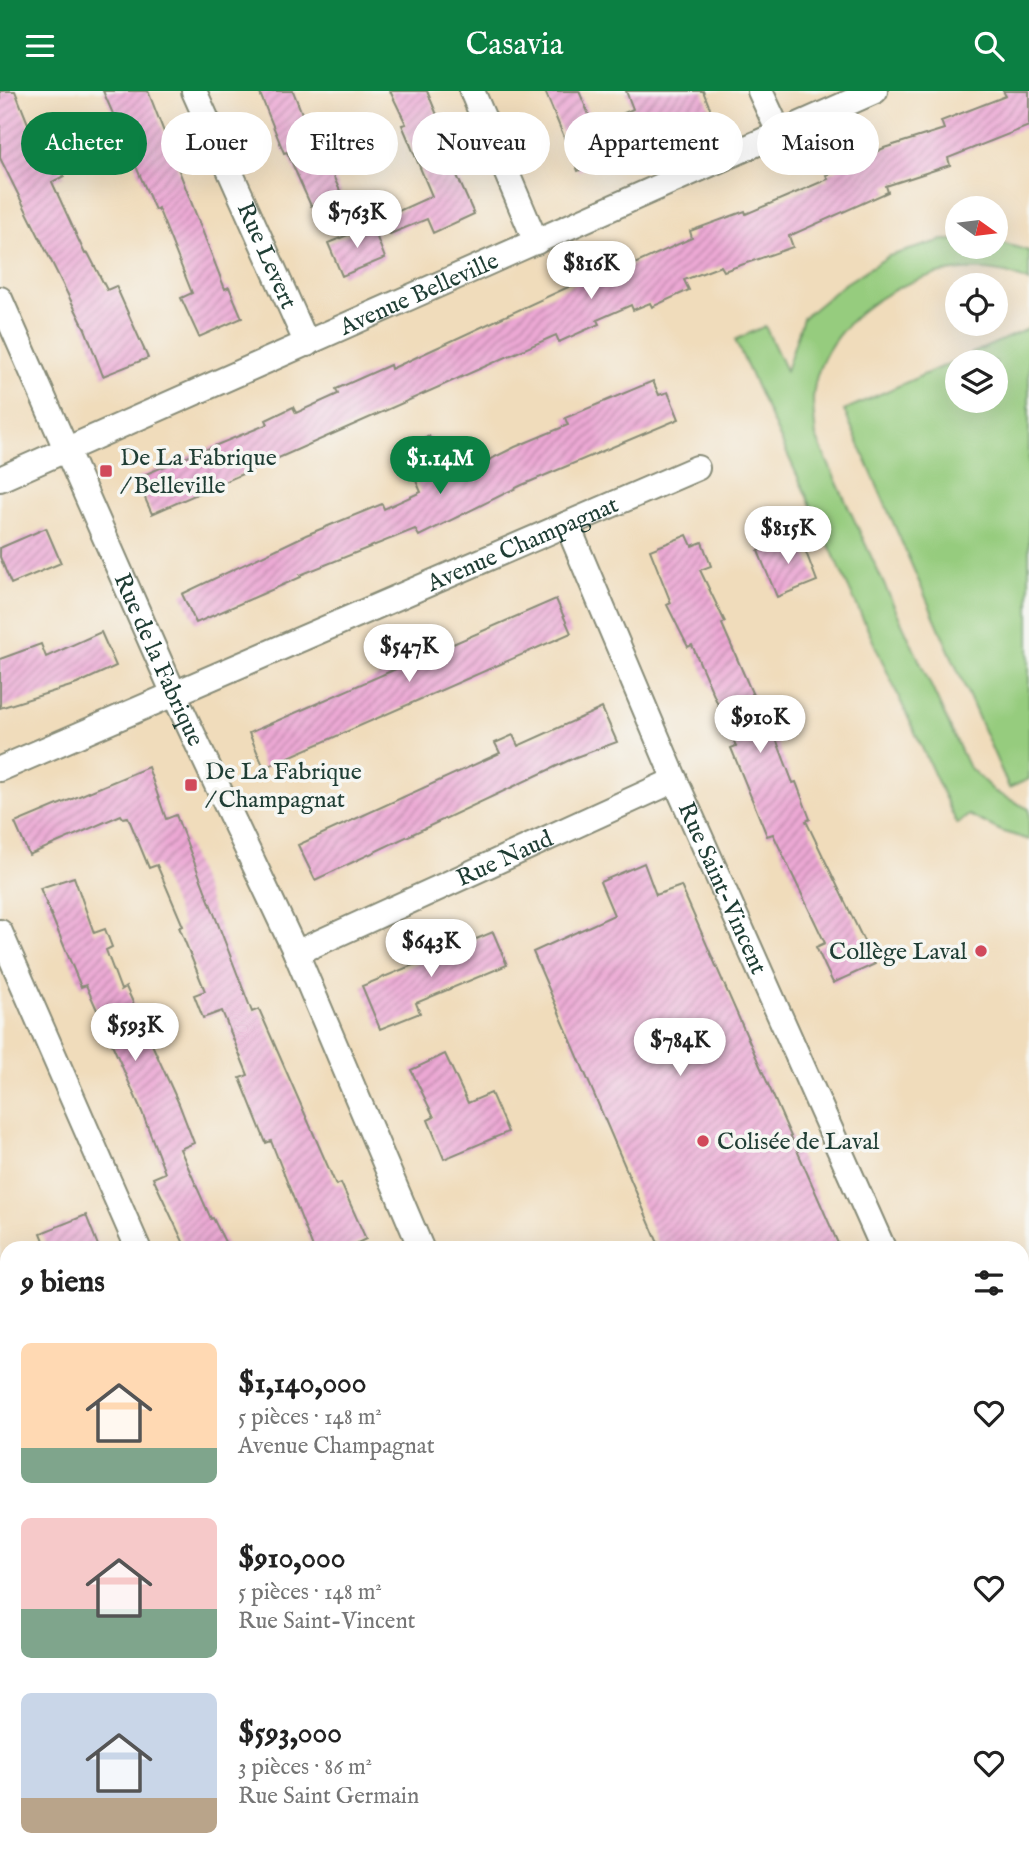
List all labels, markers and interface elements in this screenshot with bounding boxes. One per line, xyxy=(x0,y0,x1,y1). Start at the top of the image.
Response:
text: Casavia xyxy=(465,25,564,66)
icon: menu xyxy=(21,27,59,65)
icon: search xyxy=(970,27,1008,65)
chip: Acheter xyxy=(21,112,147,175)
chip: Louer xyxy=(161,112,272,175)
chip: Filtres xyxy=(286,112,398,175)
chip: Nouveau xyxy=(412,112,550,175)
chip: Appartement xyxy=(564,112,743,175)
chip: Maison xyxy=(757,112,879,175)
pin: $763K xyxy=(308,191,406,250)
north arrow xyxy=(945,196,1008,259)
map controls xyxy=(945,196,1008,413)
street label: Rue Levert xyxy=(229,198,303,314)
text: $763K xyxy=(328,198,386,227)
pin: $816K xyxy=(542,241,640,301)
street label: Avenue Belleville xyxy=(334,246,504,344)
text: $816K xyxy=(563,249,619,278)
button: locate xyxy=(945,273,1008,336)
button: layers xyxy=(945,350,1008,413)
pin: $1.14M xyxy=(383,437,497,496)
place label: De La Fabrique / Belleville xyxy=(120,443,277,502)
text: $1.14M xyxy=(406,444,474,473)
marker: De La Fabrique / Belleville xyxy=(98,463,114,479)
street label: Avenue Champagnat xyxy=(422,490,623,600)
pin: $815K xyxy=(739,507,837,566)
text: $815K xyxy=(760,514,816,543)
street label: Rue de la Fabrique xyxy=(106,569,210,752)
pin: $547K xyxy=(360,625,458,684)
text: $547K xyxy=(380,632,438,661)
pin: $910K xyxy=(711,695,809,755)
text: $910K xyxy=(730,703,790,732)
place label: De La Fabrique / Champagnat xyxy=(205,757,362,816)
marker: De La Fabrique / Champagnat xyxy=(183,777,199,793)
street label: Rue Saint-Vincent xyxy=(670,798,773,980)
street label: Rue Naud xyxy=(452,824,558,895)
pin: $643K xyxy=(382,919,480,979)
text: $643K xyxy=(402,927,460,956)
place label: Collège Laval xyxy=(829,937,967,968)
marker: Collège Laval xyxy=(973,943,989,959)
pin: $593K xyxy=(86,1003,184,1063)
text: $593K xyxy=(107,1011,163,1040)
pin: $784K xyxy=(631,1019,729,1078)
text: $784K xyxy=(650,1026,710,1055)
place label: Colisée de Laval xyxy=(717,1127,880,1158)
marker: Colisée de Laval xyxy=(695,1133,711,1149)
text: 9 biens xyxy=(21,1264,105,1302)
icon: filters xyxy=(970,1264,1008,1302)
text: $1,140,000 xyxy=(238,1365,367,1403)
icon: home xyxy=(77,1371,161,1455)
icon: heart xyxy=(970,1394,1008,1432)
text: 5 pièces · 148 m² xyxy=(238,1403,382,1432)
text: Avenue Champagnat xyxy=(238,1432,435,1461)
text: $910,000 xyxy=(238,1540,346,1578)
icon: home xyxy=(77,1546,161,1630)
icon: heart xyxy=(970,1569,1008,1607)
text: 5 pièces · 148 m² xyxy=(238,1578,382,1607)
text: Rue Saint-Vincent xyxy=(238,1607,416,1636)
text: $593,000 xyxy=(238,1715,342,1753)
icon: home xyxy=(77,1721,161,1805)
icon: heart xyxy=(970,1744,1008,1782)
text: 3 pièces · 86 m² xyxy=(238,1753,372,1782)
text: Rue Saint Germain xyxy=(238,1782,419,1811)

